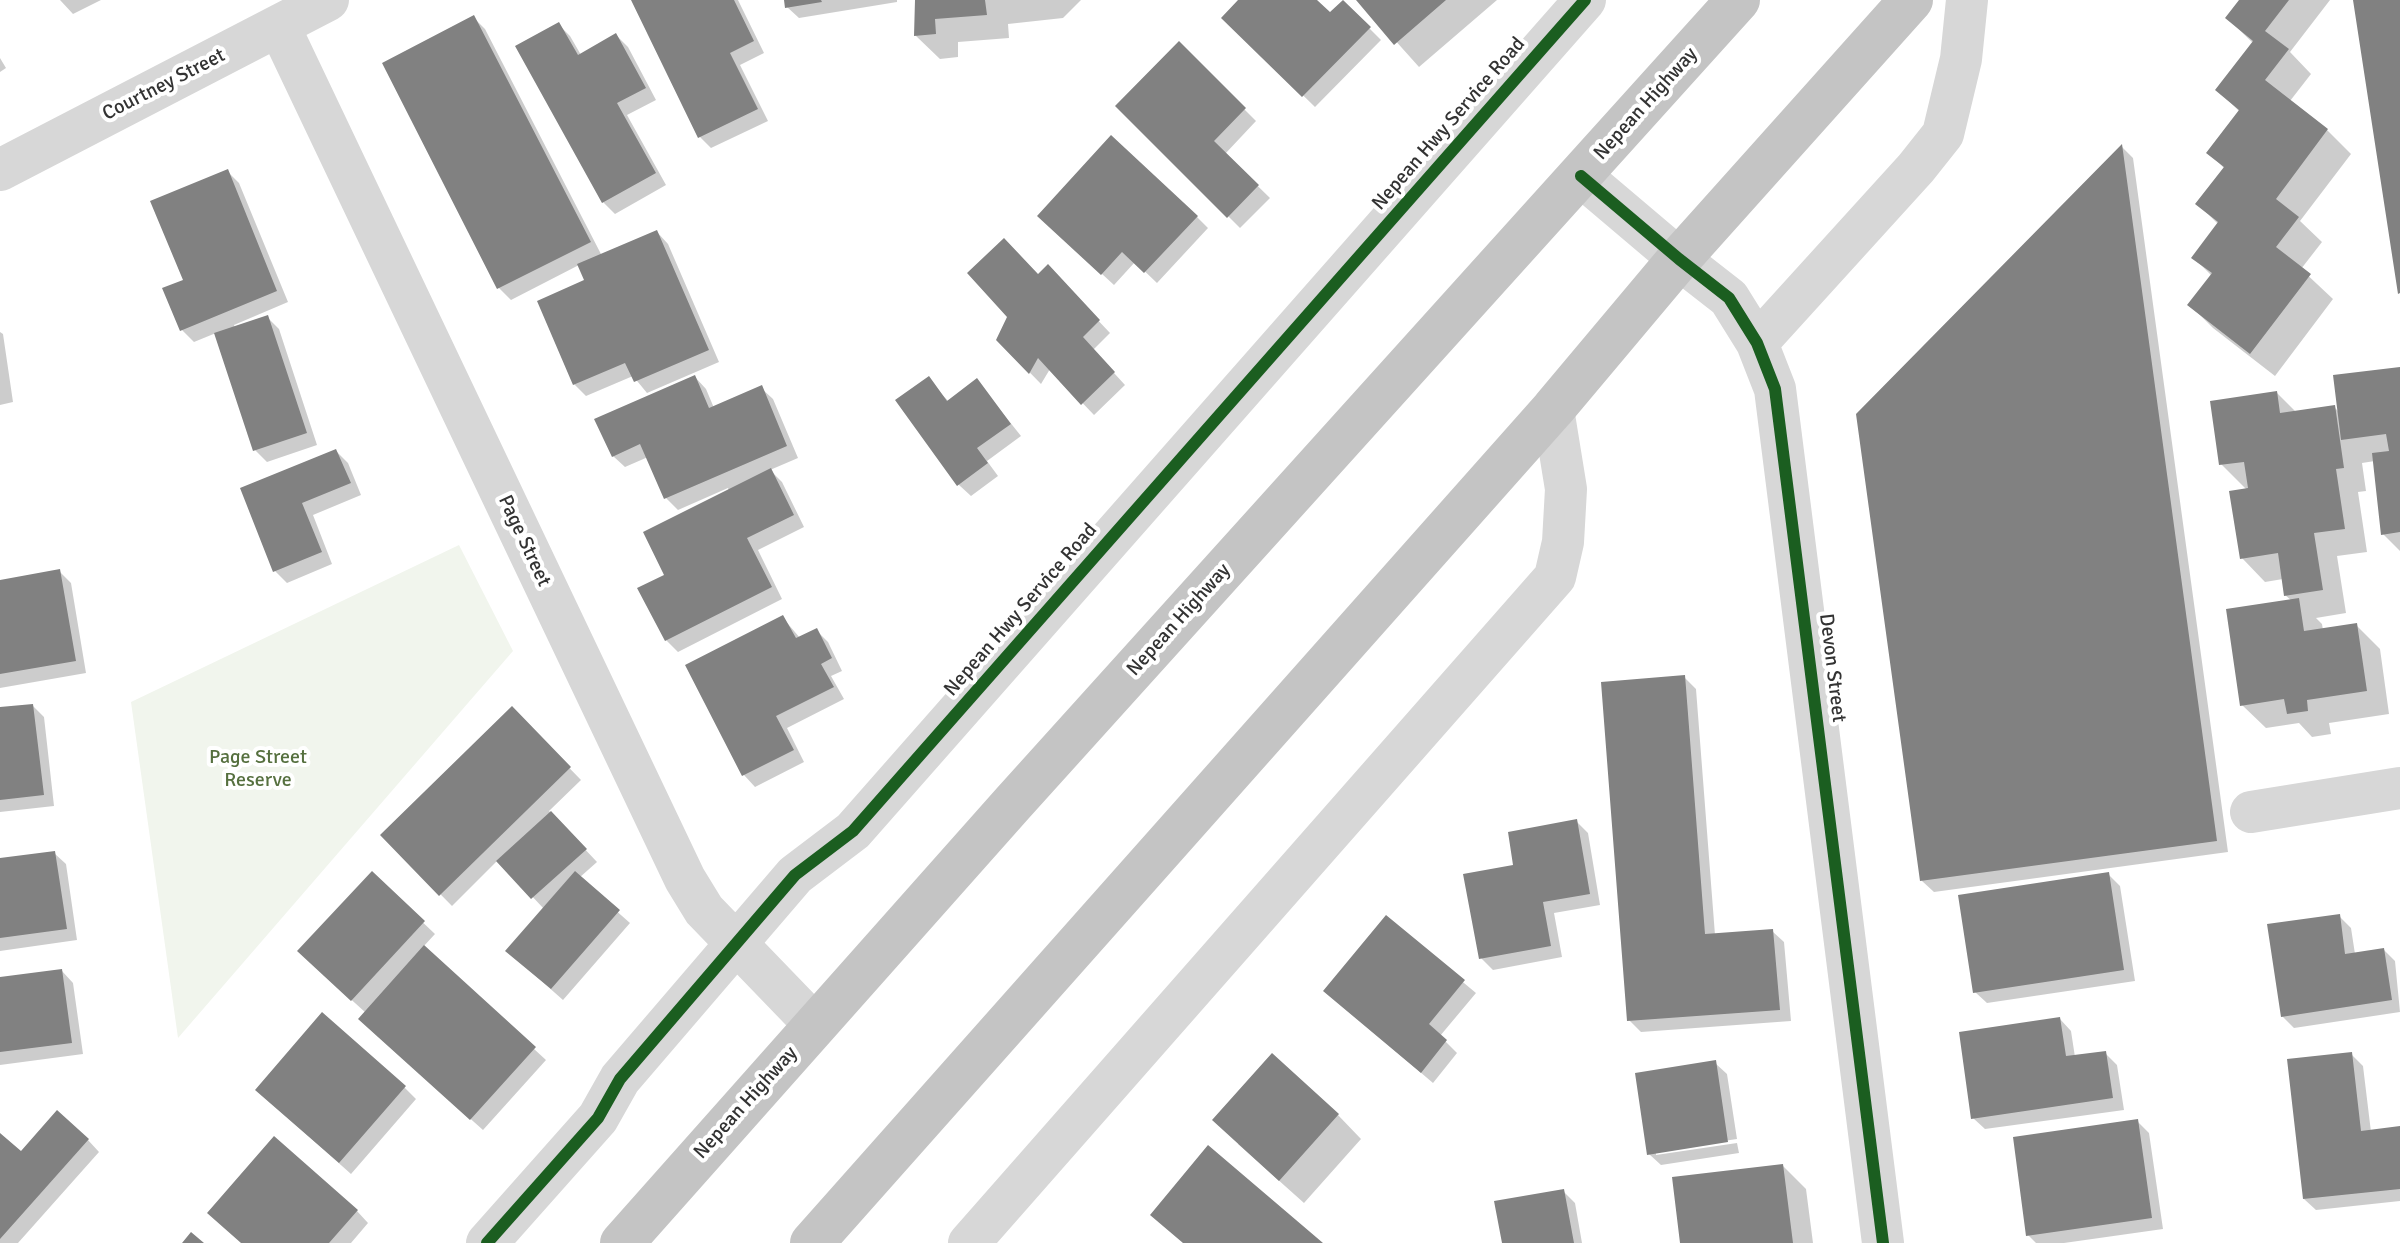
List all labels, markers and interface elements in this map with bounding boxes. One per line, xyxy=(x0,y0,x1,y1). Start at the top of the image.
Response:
street label: Nepean Hwy Service Road xyxy=(1367,33,1531,215)
street label: Nepean Highway xyxy=(1589,43,1703,165)
street label: Courtney Street xyxy=(99,44,229,126)
street label: Page Street xyxy=(492,491,556,591)
street label: Nepean Hwy Service Road xyxy=(939,519,1103,701)
street label: Nepean Highway xyxy=(1122,559,1236,681)
street label: Devon Street xyxy=(1813,612,1851,724)
park label: Page Street Reserve xyxy=(209,746,307,793)
street label: Nepean Highway xyxy=(689,1042,803,1164)

